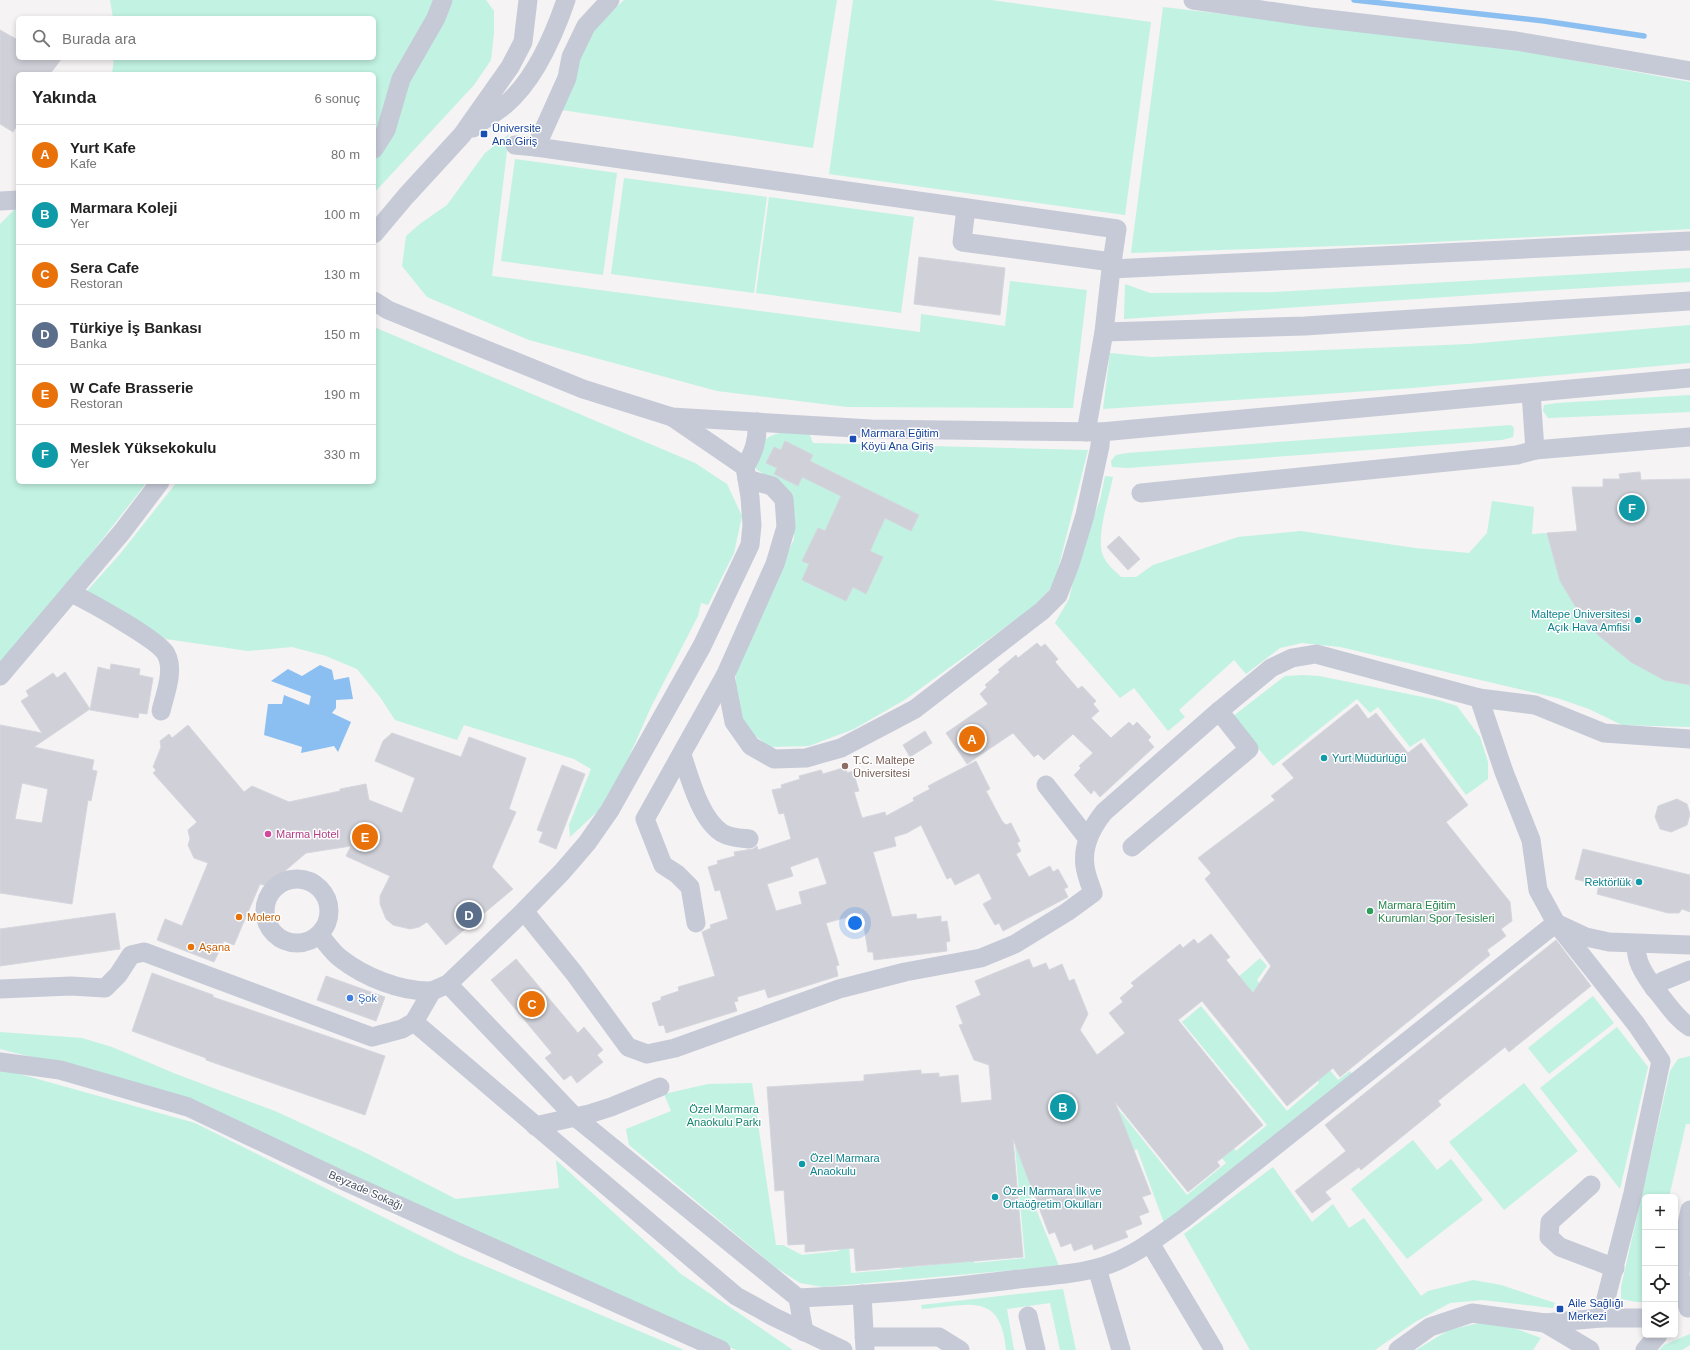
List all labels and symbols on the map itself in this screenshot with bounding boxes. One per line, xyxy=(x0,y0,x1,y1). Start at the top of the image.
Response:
place label: Üniversite Ana Giriş xyxy=(492,122,541,147)
marker: Üniversite Ana Giriş xyxy=(479,129,489,139)
place label: Marmara Eğitim Köyü Ana Giriş xyxy=(861,427,939,452)
marker: Marmara Eğitim Köyü Ana Giriş xyxy=(848,434,858,444)
pin: F xyxy=(1619,493,1645,523)
place label: Maltepe Üniversitesi Açık Hava Amfisi xyxy=(1531,608,1630,633)
marker: Maltepe Üniversitesi Açık Hava Amfisi xyxy=(1633,615,1643,625)
pin: A xyxy=(959,724,985,754)
place label: Yurt Müdürlüğü xyxy=(1332,752,1407,764)
marker: Yurt Müdürlüğü xyxy=(1319,753,1329,763)
place label: T.C. Maltepe Üniversitesi xyxy=(853,754,915,779)
marker: T.C. Maltepe Üniversitesi xyxy=(840,761,850,771)
pin: E xyxy=(352,822,378,852)
place label: Marma Hotel xyxy=(276,828,339,840)
marker: Marma Hotel xyxy=(263,829,273,839)
place label: Rektörlük xyxy=(1585,876,1631,888)
marker: Rektörlük xyxy=(1634,877,1644,887)
place label: Marmara Eğitim Kurumları Spor Tesisleri xyxy=(1378,899,1495,924)
pin: D xyxy=(456,900,482,930)
marker: Marmara Eğitim Kurumları Spor Tesisleri xyxy=(1365,906,1375,916)
place label: Molero xyxy=(247,911,281,923)
marker: Molero xyxy=(234,912,244,922)
your location xyxy=(845,913,865,933)
place label: Aşana xyxy=(199,941,231,953)
marker: Aşana xyxy=(186,942,196,952)
pin: C xyxy=(519,989,545,1019)
place label: Şok xyxy=(358,992,377,1004)
marker: Şok xyxy=(345,993,355,1003)
pin: B xyxy=(1050,1092,1076,1122)
park label: Özel Marmara Anaokulu Parkı xyxy=(687,1103,761,1128)
place label: Özel Marmara Anaokulu xyxy=(810,1152,881,1177)
marker: Özel Marmara Anaokulu xyxy=(797,1159,807,1169)
street label: Beyzade Sokağı xyxy=(327,1168,405,1212)
place label: Özel Marmara İlk ve Ortaöğretim Okulları xyxy=(1003,1185,1102,1210)
marker: Özel Marmara İlk ve Ortaöğretim Okulları xyxy=(990,1192,1000,1202)
place label: Aile Sağlığı Merkezi xyxy=(1568,1297,1624,1322)
marker: Aile Sağlığı Merkezi xyxy=(1555,1304,1565,1314)

